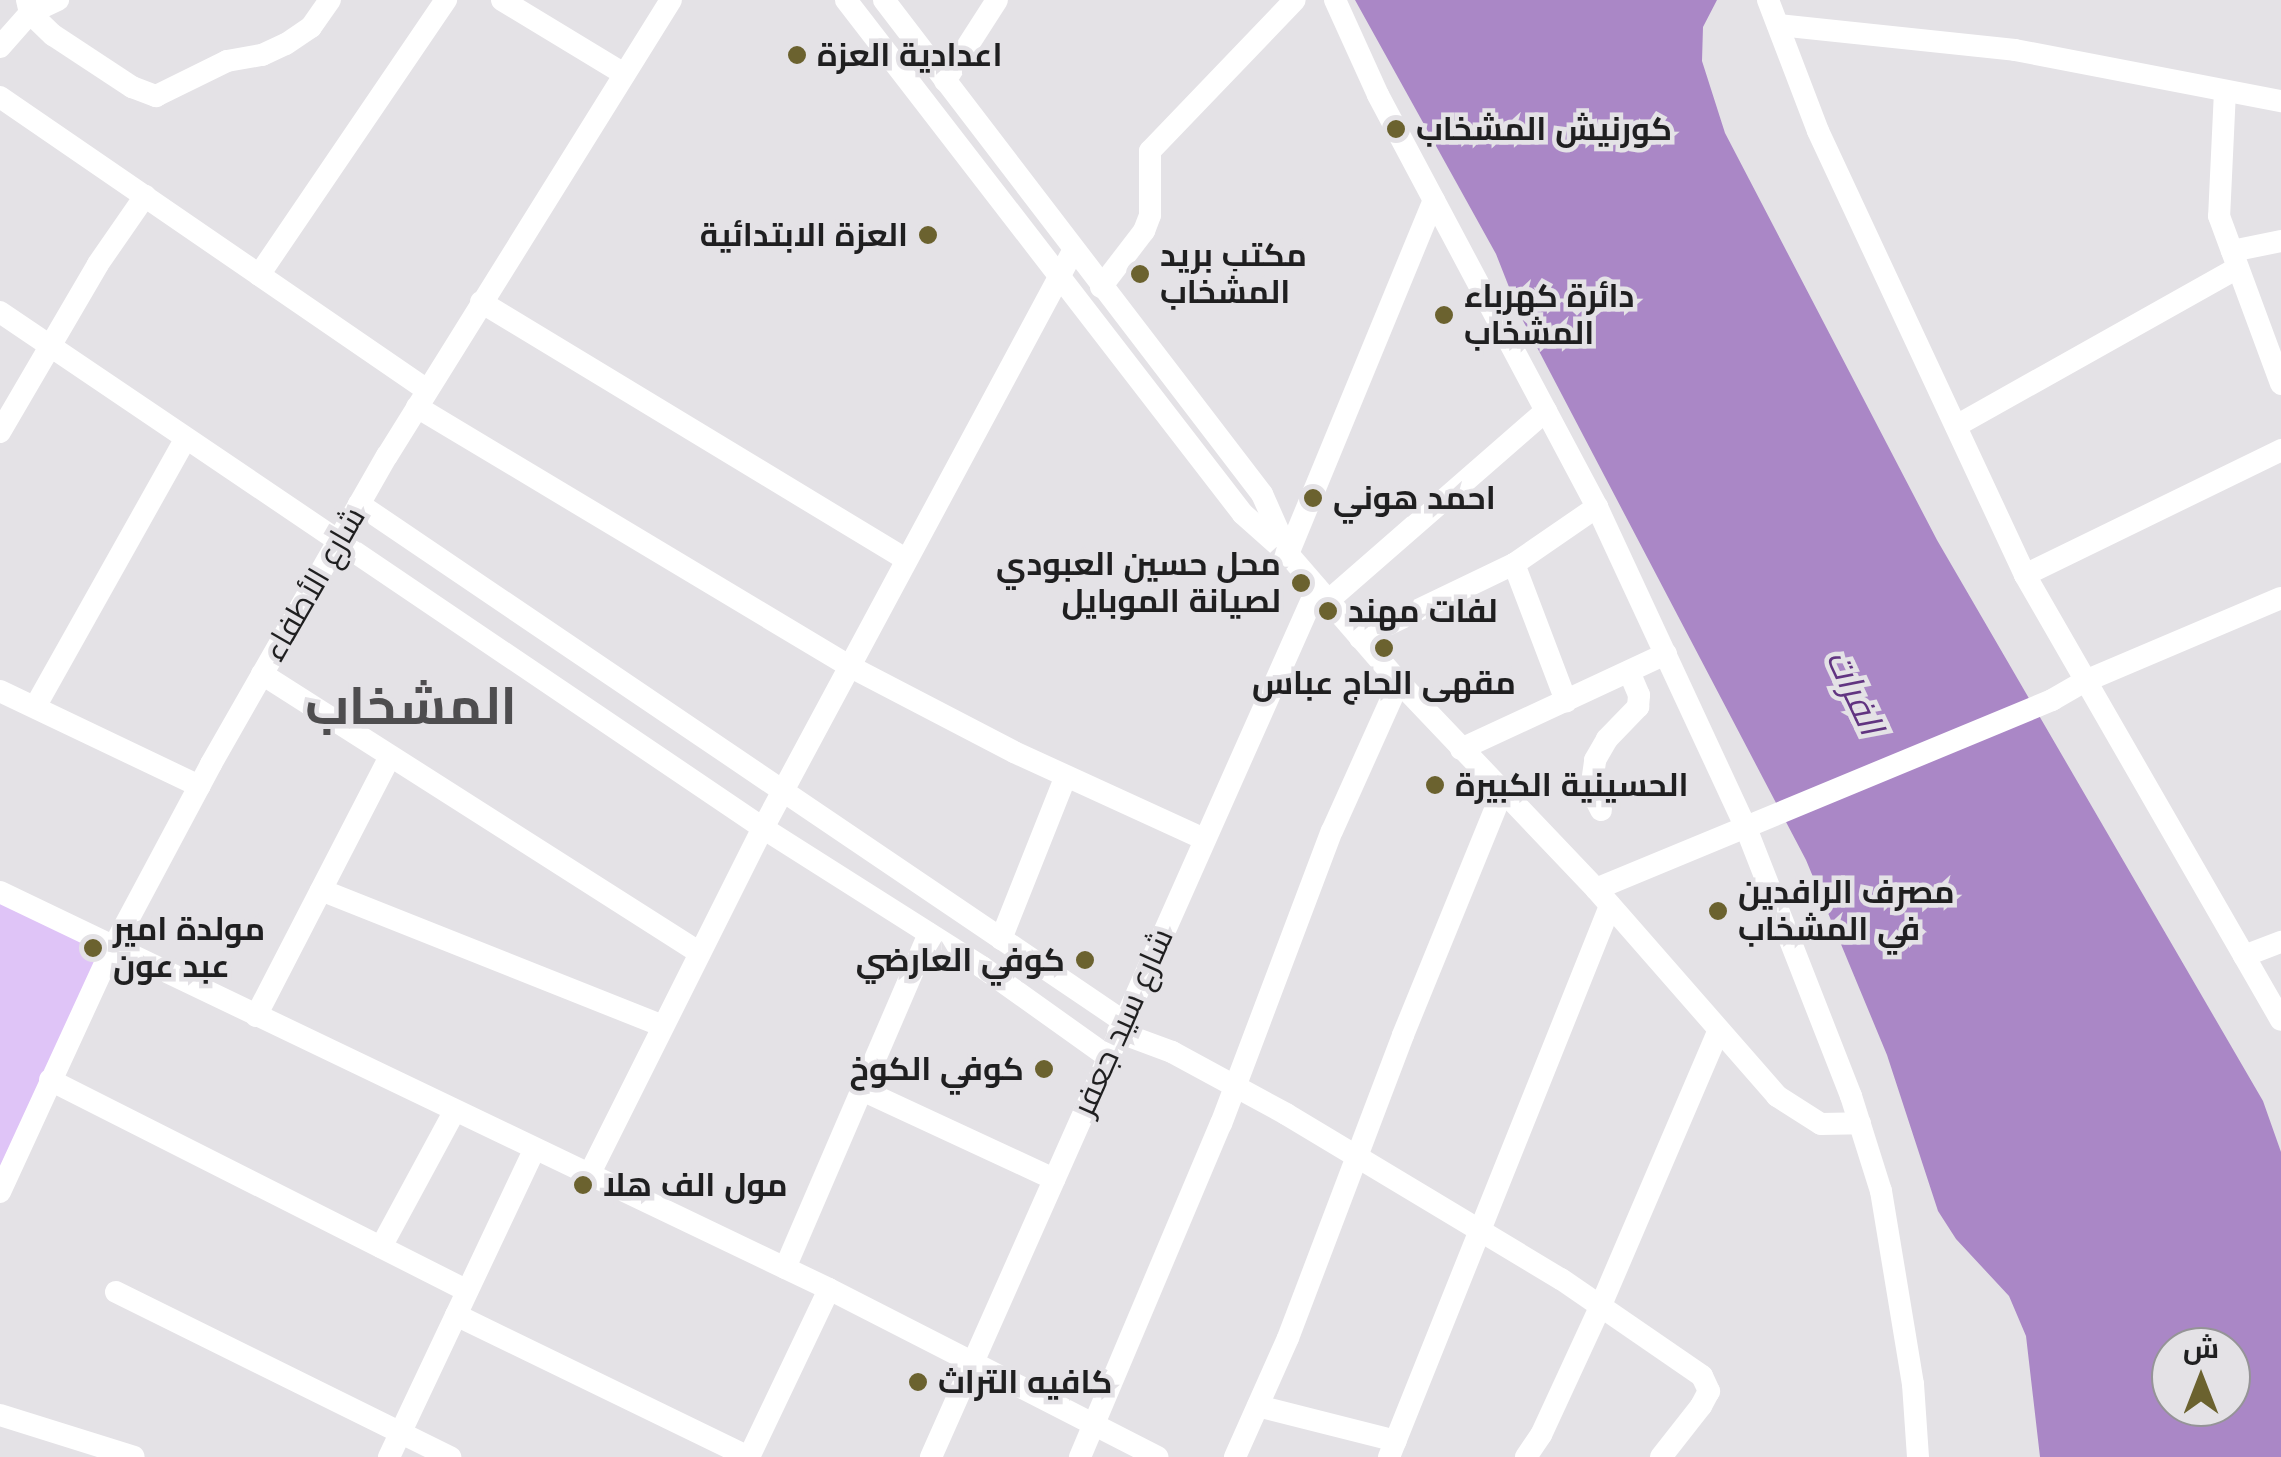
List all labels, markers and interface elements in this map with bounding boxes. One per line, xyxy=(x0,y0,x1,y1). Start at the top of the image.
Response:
place label: اعدادية العزة xyxy=(817,36,1003,74)
marker: اعدادية العزة xyxy=(786,44,808,66)
place label: كورنيش المشخاب xyxy=(1416,110,1672,148)
marker: كورنيش المشخاب xyxy=(1385,118,1407,140)
place label: العزة الابتدائية xyxy=(700,216,908,254)
marker: العزة الابتدائية xyxy=(917,224,939,246)
place label: مكتب بريد المشخاب xyxy=(1160,237,1307,312)
marker: مكتب بريد المشخاب xyxy=(1129,263,1151,285)
place label: دائرة كهرباء المشخاب xyxy=(1464,278,1634,353)
marker: دائرة كهرباء المشخاب xyxy=(1433,304,1455,326)
place label: احمد هوني xyxy=(1333,479,1496,517)
marker: احمد هوني xyxy=(1302,487,1324,509)
street label: شارع الأطفاء xyxy=(255,500,373,668)
place label: محل حسين العبودي لصيانة الموبايل xyxy=(996,546,1281,621)
marker: محل حسين العبودي لصيانة الموبايل xyxy=(1290,572,1312,594)
place label: لفات مهند xyxy=(1348,592,1498,630)
marker: لفات مهند xyxy=(1317,600,1339,622)
marker: مقهى الحاج عباس xyxy=(1373,637,1395,659)
water label: الفرات xyxy=(1817,643,1893,741)
place label: مقهى الحاج عباس xyxy=(1252,664,1516,702)
district label: المشخاب xyxy=(305,676,517,738)
place label: الحسينية الكبيرة xyxy=(1455,766,1688,804)
marker: الحسينية الكبيرة xyxy=(1424,774,1446,796)
place label: مصرف الرافدين في المشخاب xyxy=(1738,874,1955,949)
marker: مصرف الرافدين في المشخاب xyxy=(1707,900,1729,922)
place label: مولدة امير عبد عون xyxy=(113,911,265,986)
street label: شارع سيد جعفر xyxy=(1065,922,1181,1122)
marker: مولدة امير عبد عون xyxy=(82,937,104,959)
place label: كوفي العارضي xyxy=(856,941,1065,979)
marker: كوفي العارضي xyxy=(1074,949,1096,971)
place label: كوفي الكوخ xyxy=(849,1050,1024,1088)
marker: كوفي الكوخ xyxy=(1033,1058,1055,1080)
place label: مول الف هلا xyxy=(603,1166,788,1204)
marker: مول الف هلا xyxy=(572,1174,594,1196)
north arrow xyxy=(2151,1327,2251,1427)
text: ش xyxy=(2183,1333,2219,1364)
place label: كافيه التراث xyxy=(938,1363,1112,1401)
marker: كافيه التراث xyxy=(907,1371,929,1393)

